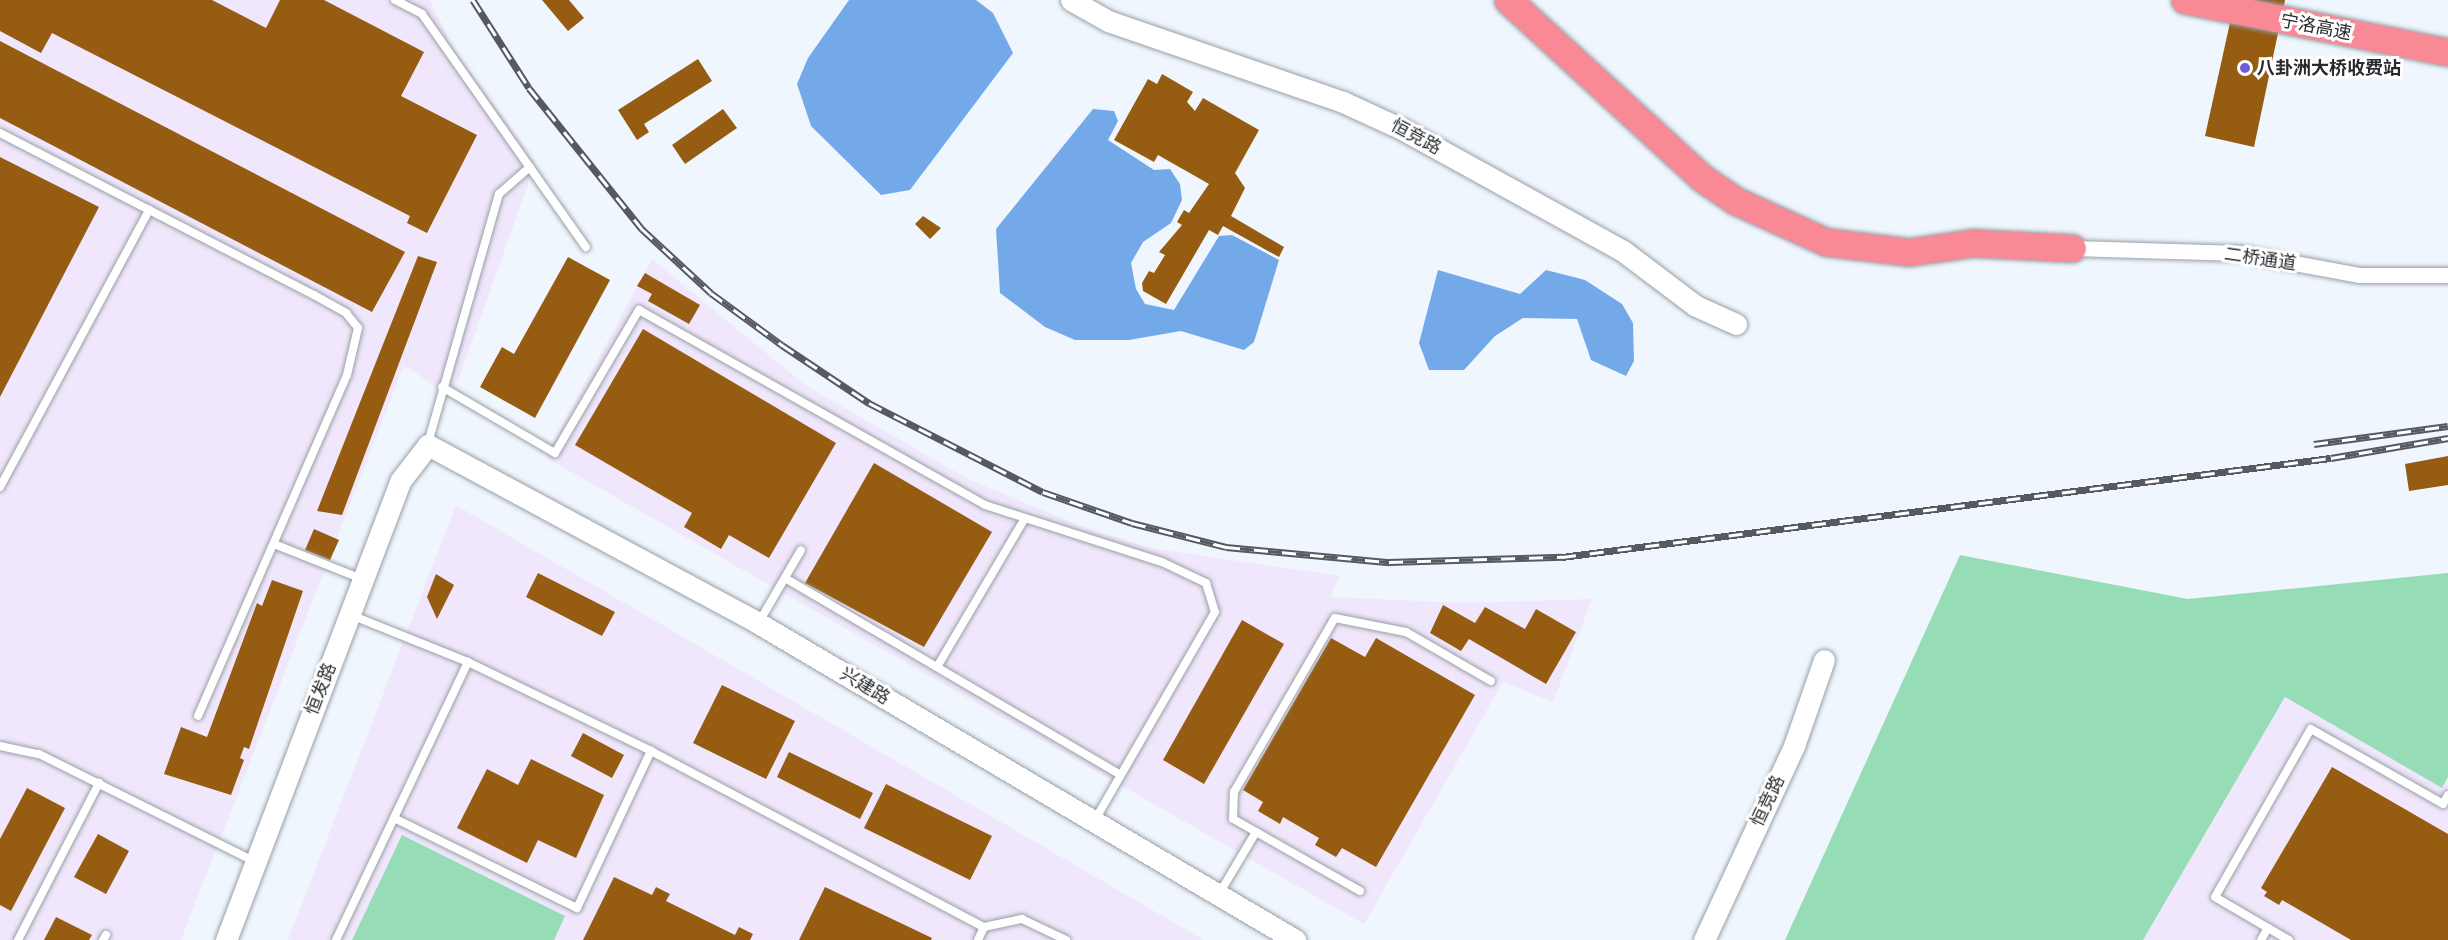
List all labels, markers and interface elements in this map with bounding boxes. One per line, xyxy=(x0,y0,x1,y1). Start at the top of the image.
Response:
street label: 宁洛高速 xyxy=(2279,10,2353,44)
place label: 八卦洲大桥收费站 xyxy=(2257,57,2401,79)
marker: 八卦洲大桥收费站 xyxy=(2238,61,2252,75)
street label: 恒竞路 xyxy=(1387,115,1445,159)
street label: 二桥通道 xyxy=(2223,243,2297,275)
street label: 恒发路 xyxy=(301,660,341,718)
street label: 兴建路 xyxy=(836,663,894,709)
street label: 恒竞路 xyxy=(1747,772,1789,830)

